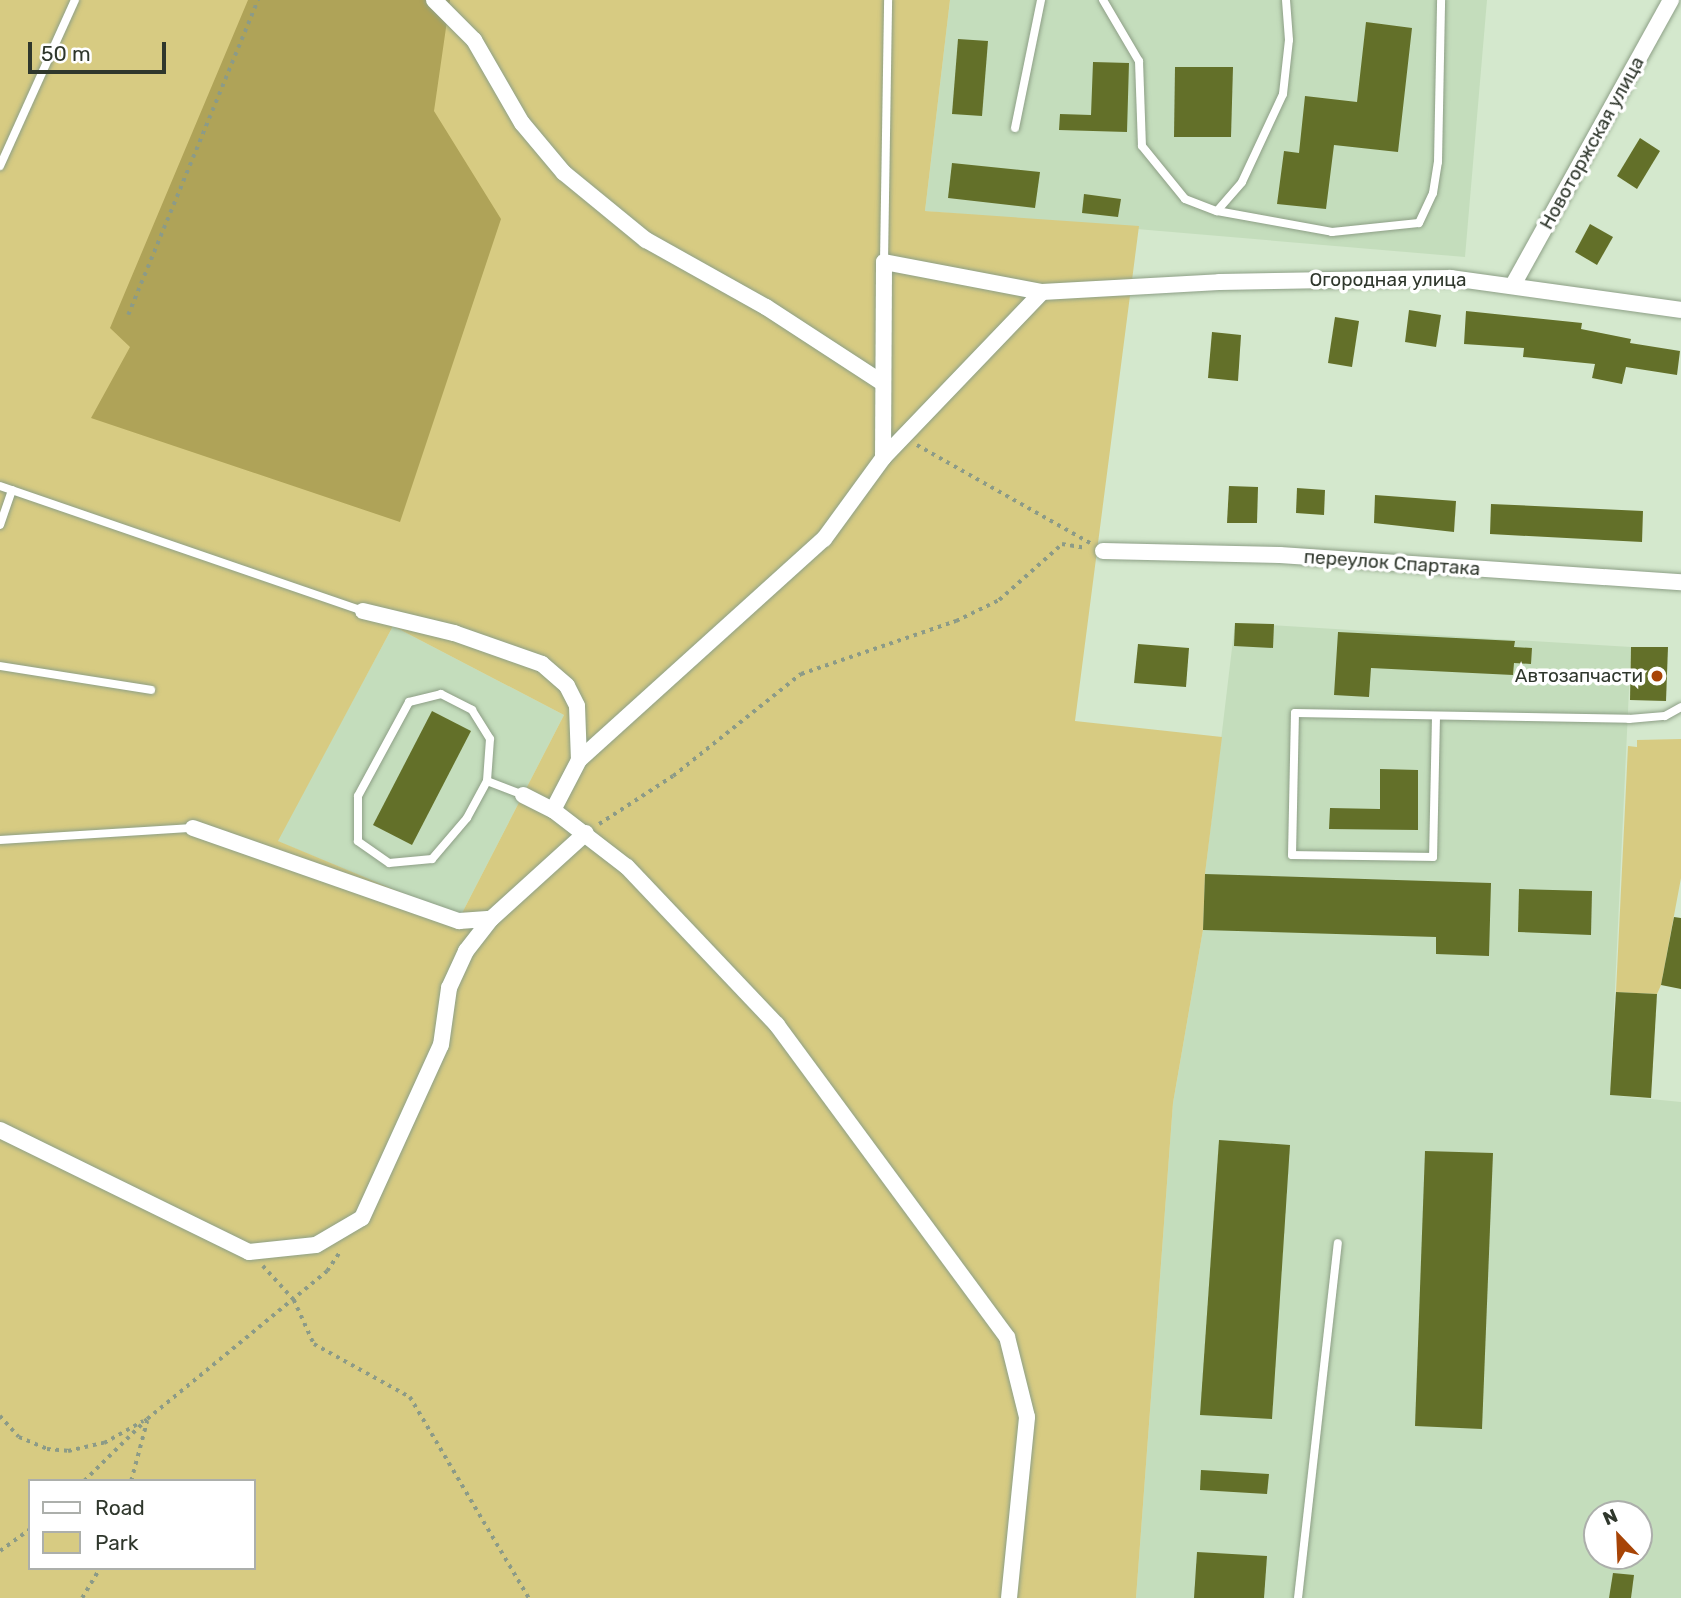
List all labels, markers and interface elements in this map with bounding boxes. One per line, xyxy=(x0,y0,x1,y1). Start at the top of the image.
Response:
scale bar xyxy=(32,28,170,72)
text: 50 m xyxy=(41,41,91,66)
street label: Новоторжская улица xyxy=(1535,53,1649,233)
street label: Огородная улица xyxy=(1309,269,1467,291)
street label: переулок Спартака xyxy=(1303,545,1481,581)
place label: Автозапчасти xyxy=(1515,665,1643,687)
marker: Автозапчасти xyxy=(1649,668,1665,684)
legend xyxy=(28,1479,256,1570)
text: Road xyxy=(95,1495,145,1520)
north arrow xyxy=(1583,1500,1653,1570)
text: N xyxy=(1600,1504,1621,1530)
text: Park xyxy=(95,1530,139,1555)

